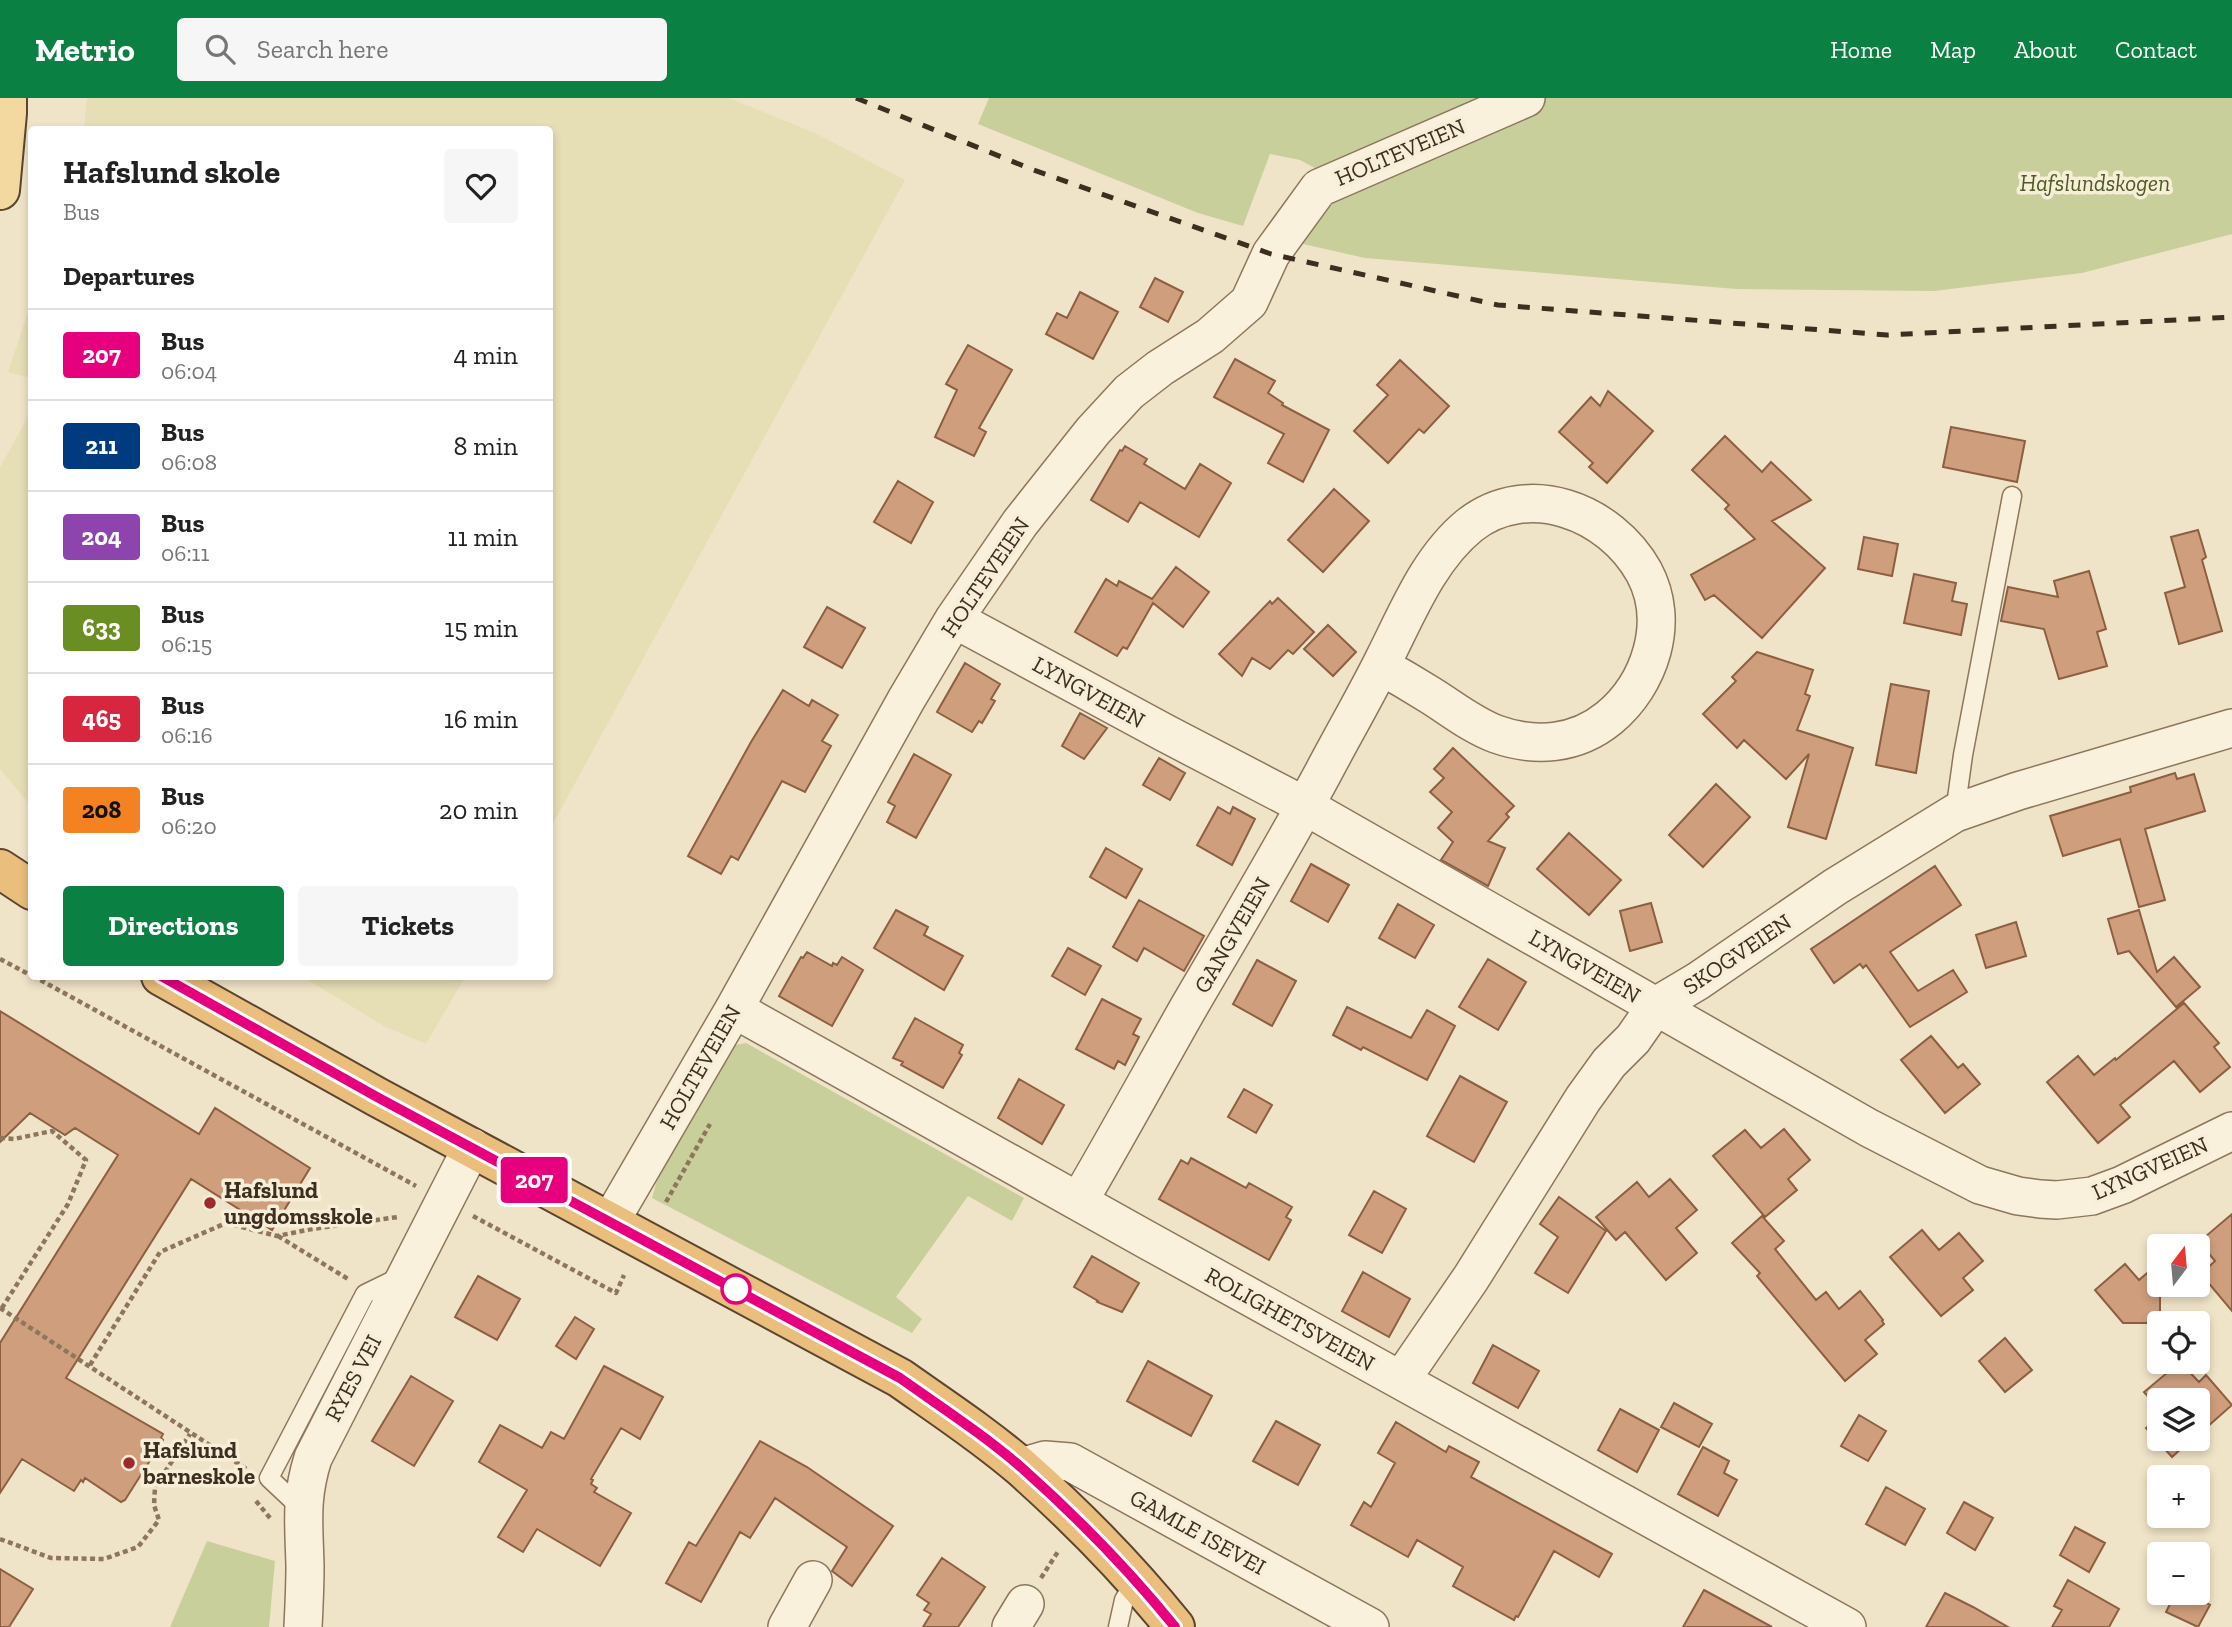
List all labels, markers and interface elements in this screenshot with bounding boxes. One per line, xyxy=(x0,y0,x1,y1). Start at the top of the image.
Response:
search box xyxy=(177,18,667,81)
text: Metrio xyxy=(35,30,135,69)
icon: search xyxy=(201,30,239,68)
text: Search here xyxy=(257,33,389,65)
text: Home xyxy=(1830,35,1892,64)
text: Map xyxy=(1930,35,1976,64)
text: About xyxy=(2014,35,2077,64)
text: Contact xyxy=(2115,35,2197,64)
street label: HOLTEVEIEN xyxy=(1331,112,1469,192)
button: heart xyxy=(444,149,518,223)
text: Hafslund skole xyxy=(63,152,280,191)
park label: Hafslundskogen xyxy=(2020,169,2170,197)
text: Bus xyxy=(63,198,100,226)
text: Departures xyxy=(63,260,195,292)
text: Bus xyxy=(161,325,204,357)
text: 4 min xyxy=(453,339,518,371)
text: 207 xyxy=(82,340,121,369)
text: 06:04 xyxy=(161,357,217,385)
text: Bus xyxy=(161,416,204,448)
text: 8 min xyxy=(453,430,518,462)
text: 211 xyxy=(85,431,118,460)
text: 06:08 xyxy=(161,448,217,476)
text: Bus xyxy=(161,507,204,539)
street label: HOLTEVEIEN xyxy=(935,512,1035,642)
text: 11 min xyxy=(447,521,518,553)
text: 204 xyxy=(81,522,122,551)
text: 06:11 xyxy=(161,539,209,567)
text: Bus xyxy=(161,598,204,630)
text: 15 min xyxy=(444,612,518,644)
text: 633 xyxy=(82,613,121,642)
text: 06:15 xyxy=(161,630,212,658)
street label: LYNGVEIEN xyxy=(1028,650,1150,734)
text: Bus xyxy=(161,689,204,721)
text: 16 min xyxy=(444,703,518,735)
text: 465 xyxy=(82,704,121,733)
text: 06:16 xyxy=(161,721,213,749)
text: Bus xyxy=(161,780,204,812)
text: 20 min xyxy=(439,794,518,826)
text: 208 xyxy=(82,795,121,824)
text: 06:20 xyxy=(161,812,217,840)
street label: GANGVEIEN xyxy=(1188,872,1276,998)
button: Directions xyxy=(63,886,284,966)
button: Tickets xyxy=(298,886,518,966)
street label: SKOGVEIEN xyxy=(1677,907,1797,1001)
street label: LYNGVEIEN xyxy=(1524,923,1646,1009)
street label: HOLTEVEIEN xyxy=(653,1000,747,1134)
street label: LYNGVEIEN xyxy=(2088,1130,2212,1206)
line badge: 207 xyxy=(494,1157,574,1203)
text: 207 xyxy=(515,1165,553,1194)
place label: Hafslund ungdomsskole xyxy=(224,1176,373,1230)
marker: Hafslund ungdomsskole xyxy=(202,1195,218,1211)
north arrow xyxy=(2147,1234,2210,1297)
map controls xyxy=(2147,1234,2210,1605)
street label: ROLIGHETSVEIEN xyxy=(1200,1261,1380,1377)
unlabelled marker xyxy=(721,1274,751,1304)
button: locate xyxy=(2147,1311,2210,1374)
street label: RYES VEI xyxy=(319,1330,387,1426)
button: layers xyxy=(2147,1388,2210,1451)
place label: Hafslund barneskole xyxy=(142,1436,255,1490)
marker: Hafslund barneskole xyxy=(121,1455,137,1471)
button: + xyxy=(2147,1465,2210,1528)
street label: GAMLE ISEVEI xyxy=(1125,1483,1271,1581)
button: − xyxy=(2147,1542,2210,1605)

